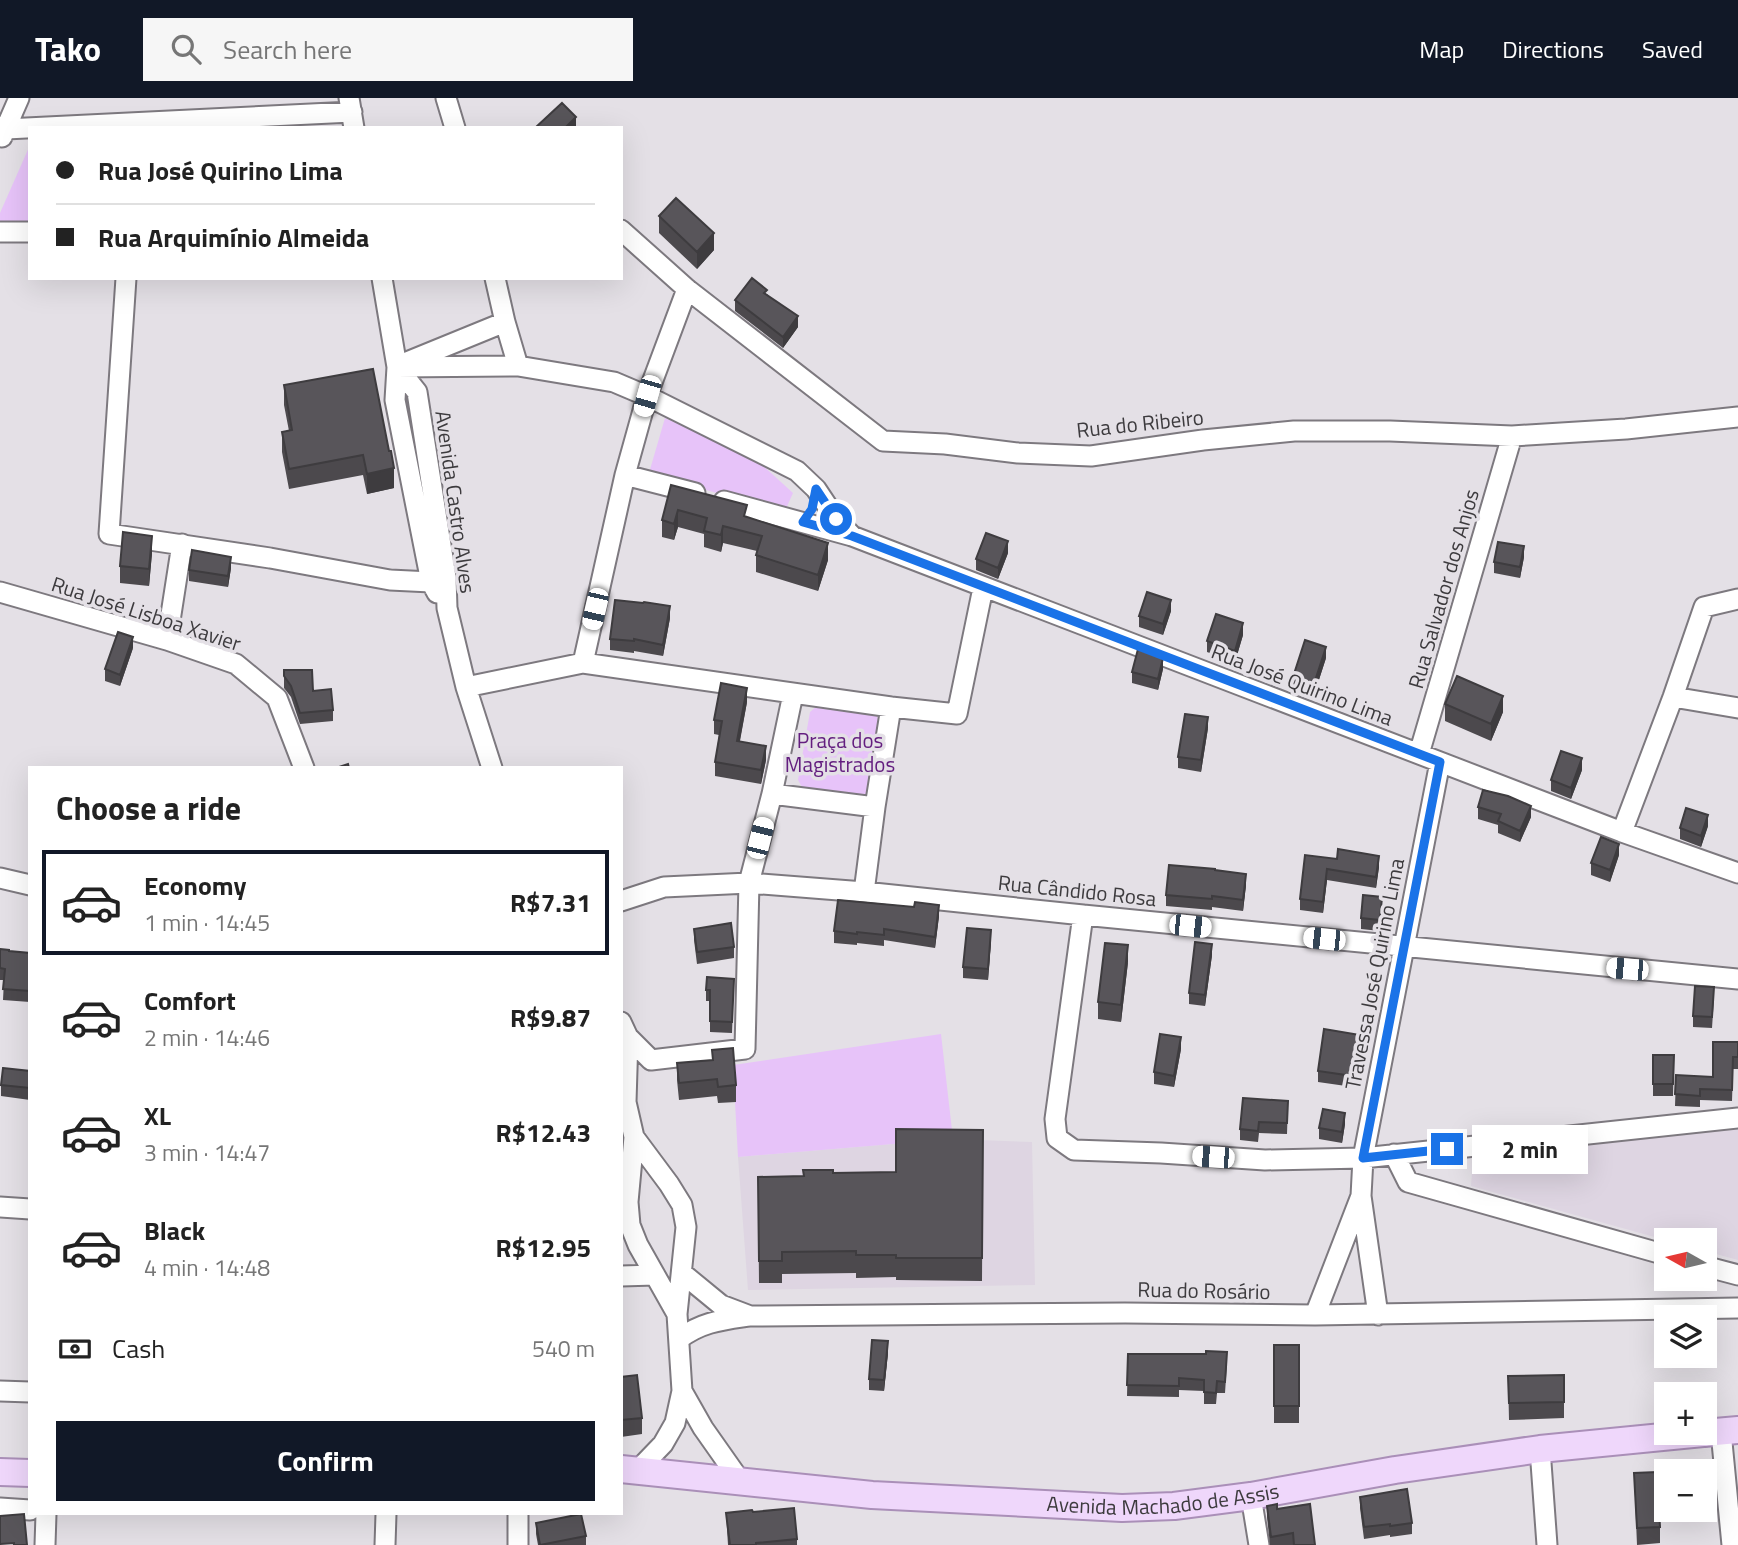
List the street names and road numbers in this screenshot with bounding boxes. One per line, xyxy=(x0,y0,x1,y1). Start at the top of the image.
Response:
street label: Rua do Ribeiro xyxy=(1075,400,1205,446)
street label: Avenida Castro Alves xyxy=(427,408,485,595)
street label: Rua Salvador dos Anjos xyxy=(1399,485,1487,692)
street label: Rua José Lisboa Xavier xyxy=(47,567,245,659)
street label: Rua José Quirino Lima xyxy=(1207,635,1398,734)
street label: Travessa José Quirino Lima xyxy=(1336,855,1412,1092)
street label: Rua Cândido Rosa xyxy=(996,866,1158,914)
street label: Rua do Rosário xyxy=(1137,1273,1271,1307)
street label: Avenida Machado de Assis xyxy=(1046,1474,1282,1523)

